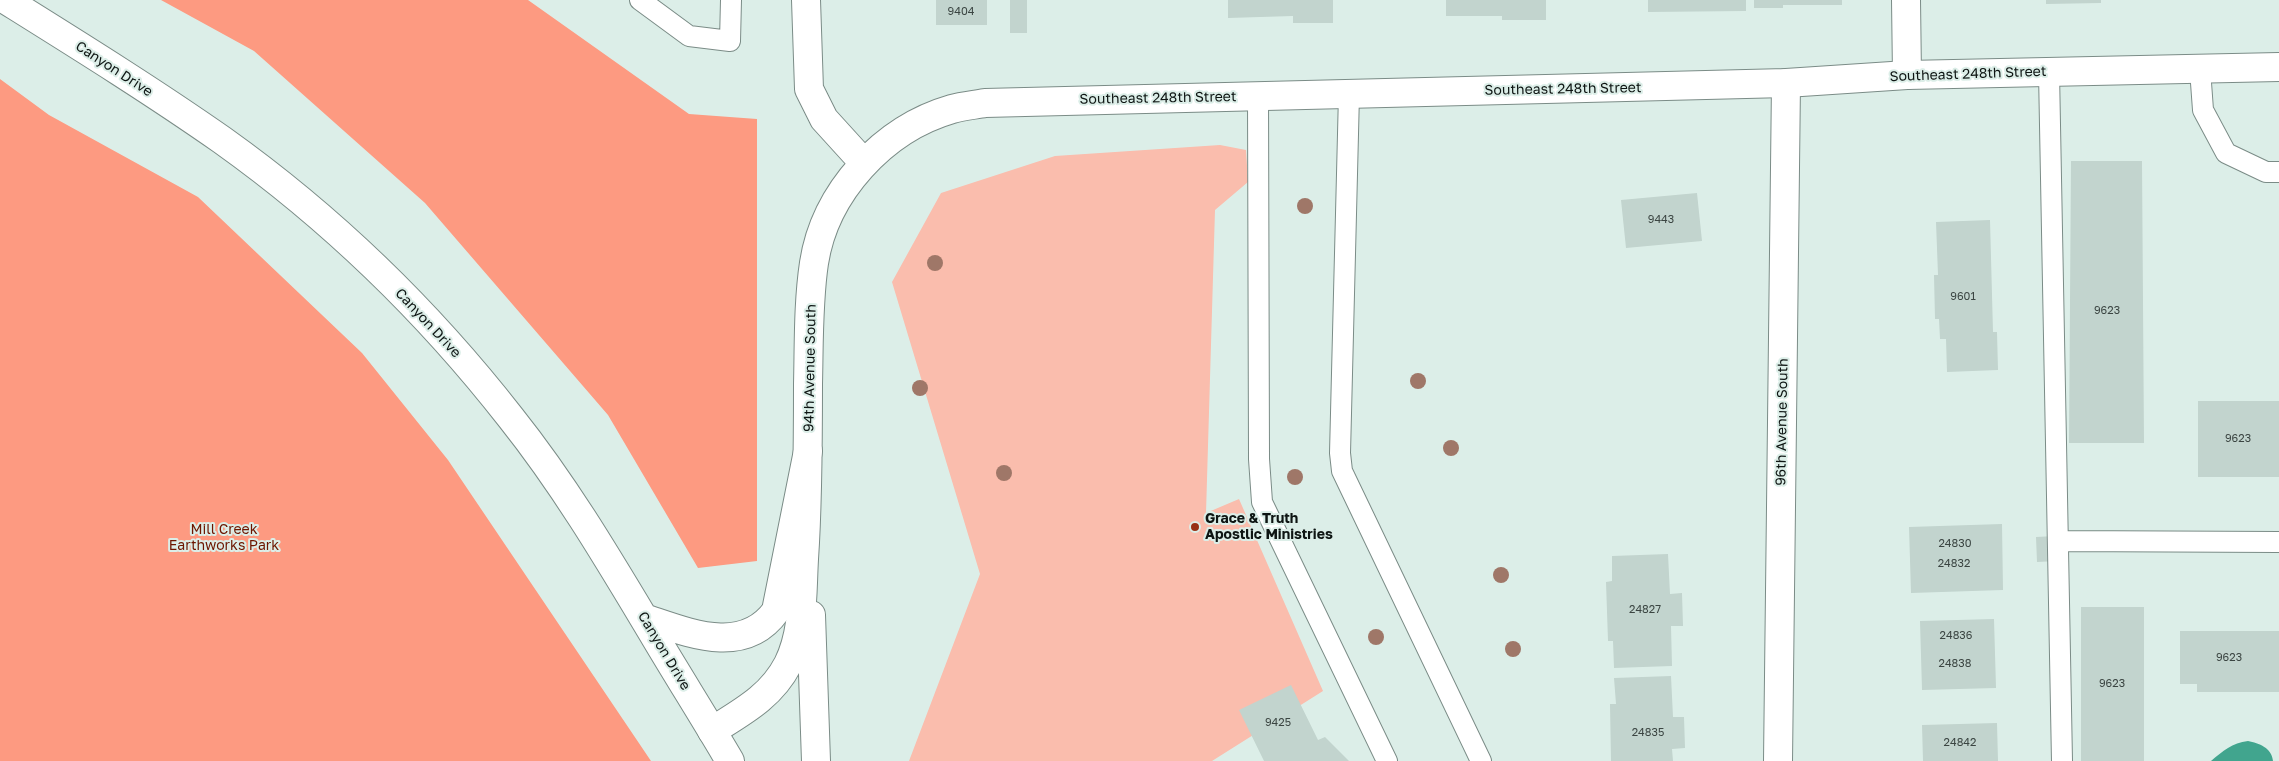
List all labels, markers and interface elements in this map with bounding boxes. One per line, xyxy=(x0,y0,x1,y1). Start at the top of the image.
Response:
house number: 9404 xyxy=(948,5,974,19)
street label: Canyon Drive xyxy=(72,38,156,100)
street label: Southeast 248th Street xyxy=(1889,63,2047,85)
street label: Southeast 248th Street xyxy=(1484,79,1642,99)
street label: Southeast 248th Street xyxy=(1079,88,1237,108)
house number: 9443 xyxy=(1648,213,1674,227)
street label: Canyon Drive xyxy=(392,285,464,361)
house number: 9601 xyxy=(1950,290,1976,304)
street label: 94th Avenue South xyxy=(800,304,820,432)
house number: 9623 xyxy=(2094,304,2120,318)
street label: 96th Avenue South xyxy=(1772,358,1792,486)
house number: 9623 xyxy=(2225,432,2251,446)
place label: Grace & Truth Apostlic Ministries xyxy=(1205,511,1333,544)
marker: Grace & Truth Apostlic Ministries xyxy=(1189,521,1201,533)
park label: Mill Creek Earthworks Park xyxy=(169,522,279,554)
house number: 24830 xyxy=(1938,537,1972,551)
house number: 24832 xyxy=(1938,557,1970,571)
house number: 24827 xyxy=(1629,603,1661,617)
street label: Canyon Drive xyxy=(634,609,694,693)
house number: 24836 xyxy=(1940,629,1972,643)
house number: 9623 xyxy=(2216,651,2242,665)
house number: 24838 xyxy=(1939,657,1971,671)
house number: 9623 xyxy=(2099,677,2125,691)
house number: 9425 xyxy=(1265,716,1291,730)
house number: 24835 xyxy=(1632,726,1664,740)
house number: 24842 xyxy=(1944,736,1976,750)

